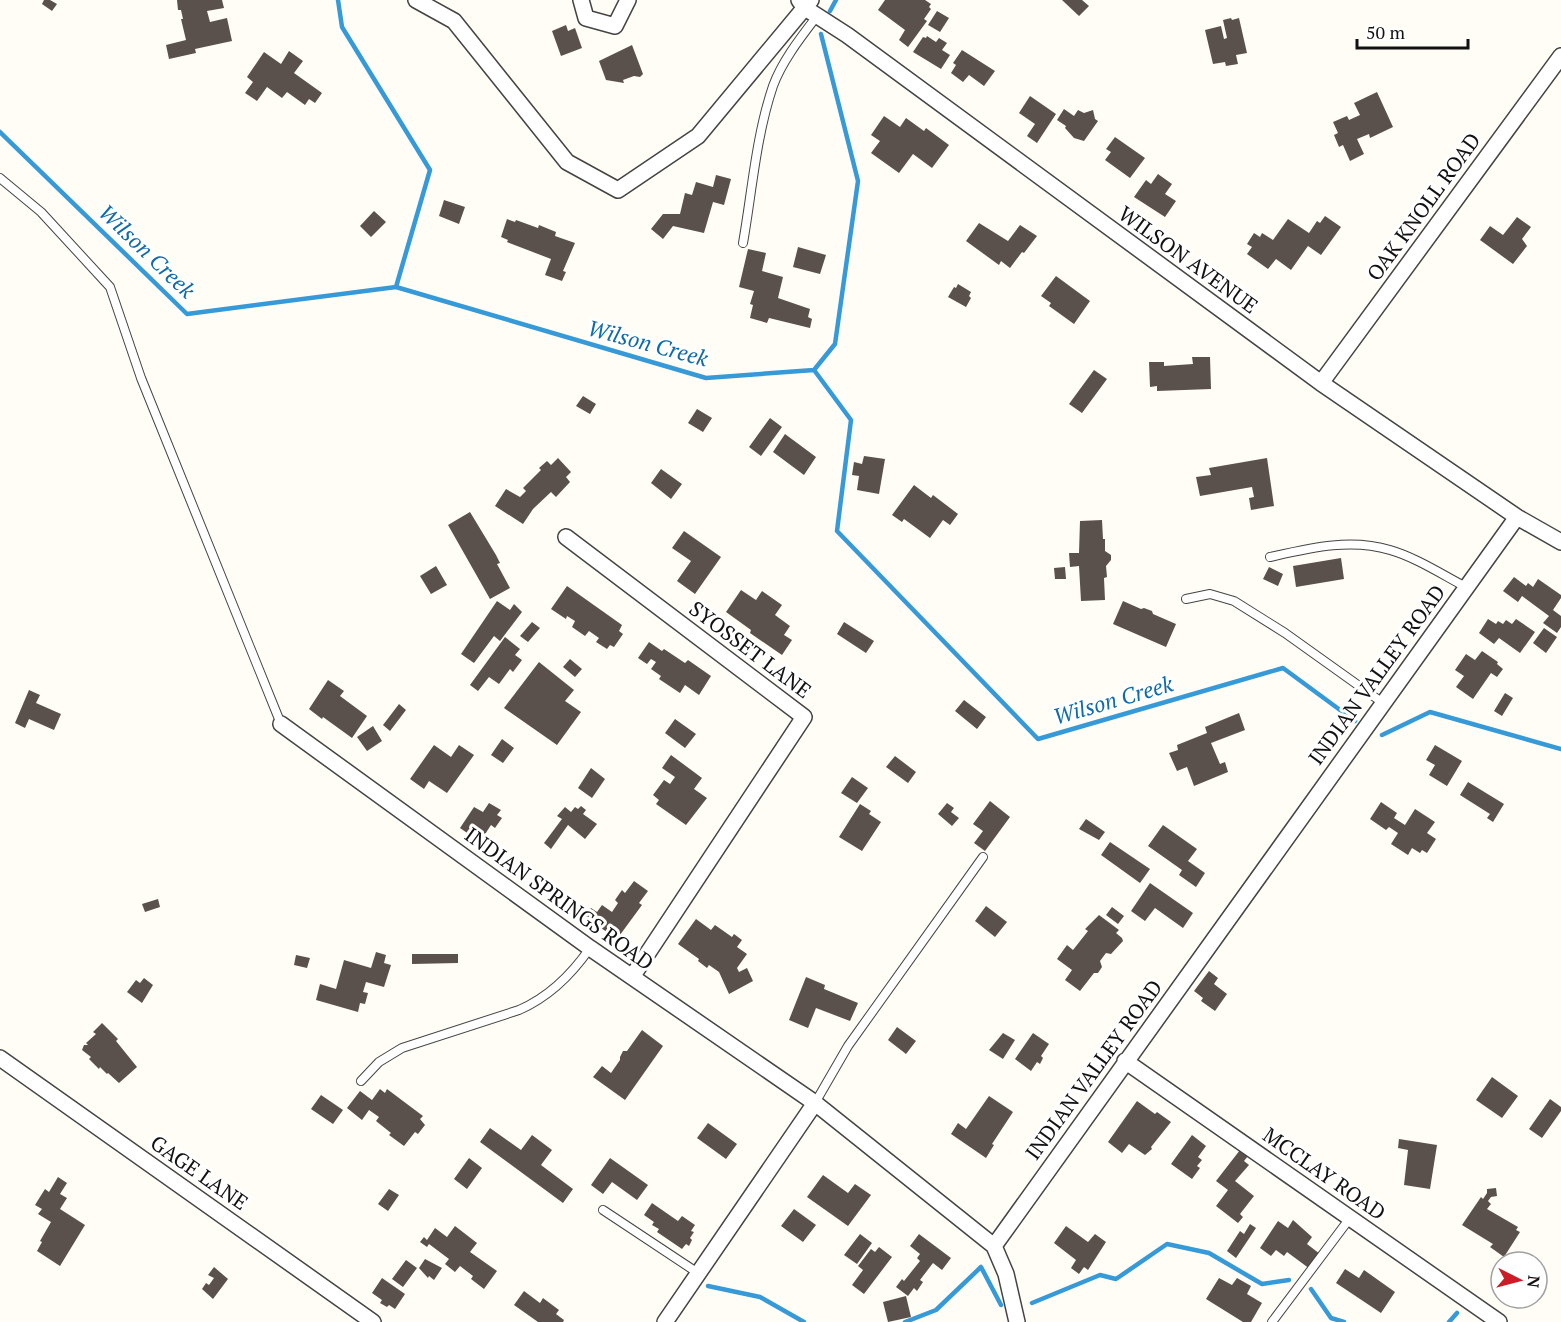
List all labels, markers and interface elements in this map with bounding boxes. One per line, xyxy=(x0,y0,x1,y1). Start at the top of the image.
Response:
scale bar xyxy=(1357,12,1468,50)
text: 50 m xyxy=(1366,20,1406,44)
street label: OAK KNOLL ROAD xyxy=(1360,127,1486,286)
water label: Wilson Creek xyxy=(93,197,202,304)
street label: WILSON AVENUE xyxy=(1113,199,1264,319)
water label: Wilson Creek xyxy=(585,313,712,373)
street label: INDIAN VALLEY ROAD xyxy=(1301,579,1451,770)
street label: SYOSSET LANE xyxy=(684,594,817,704)
water label: Wilson Creek xyxy=(1050,668,1177,730)
street label: INDIAN SPRINGS ROAD xyxy=(460,820,660,976)
street label: INDIAN VALLEY ROAD xyxy=(1018,974,1168,1165)
street label: MCCLAY ROAD xyxy=(1258,1121,1391,1226)
street label: GAGE LANE xyxy=(145,1128,254,1216)
north arrow xyxy=(1489,1250,1549,1310)
text: N xyxy=(1522,1274,1545,1289)

